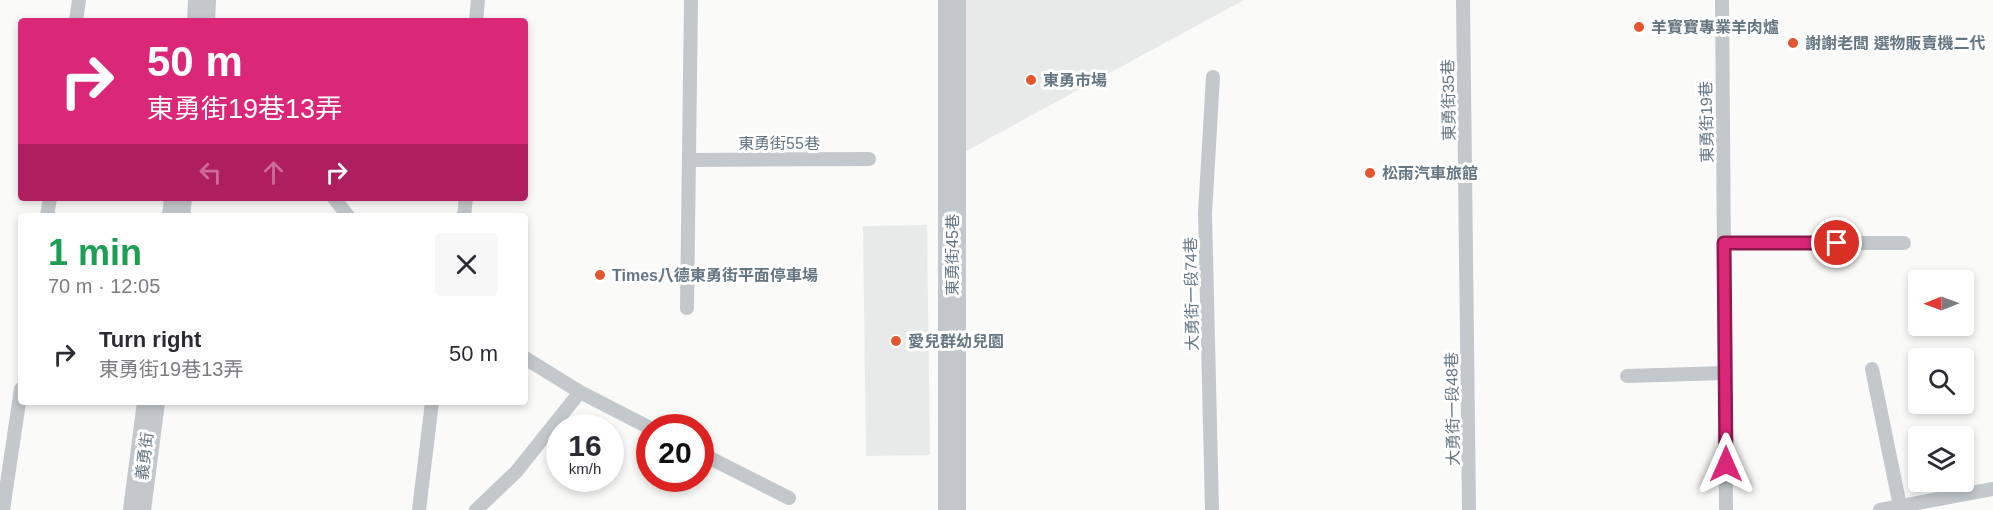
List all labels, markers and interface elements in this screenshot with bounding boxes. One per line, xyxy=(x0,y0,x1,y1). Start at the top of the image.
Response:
place label: 羊寶寶專業羊肉爐 xyxy=(1651,18,1779,36)
marker: 羊寶寶專業羊肉爐 xyxy=(1632,20,1646,34)
place label: 謝謝老闆 選物販賣機二代 xyxy=(1805,34,1985,52)
marker: 謝謝老闆 選物販賣機二代 xyxy=(1786,36,1800,50)
text: 50 m xyxy=(147,38,243,85)
icon: right xyxy=(48,42,126,120)
street label: 東勇街35巷 xyxy=(1439,59,1458,141)
place label: 東勇市場 xyxy=(1043,72,1107,89)
marker: 東勇市場 xyxy=(1024,73,1038,87)
street label: 東勇街19巷 xyxy=(1697,81,1716,163)
text: 東勇街19巷13弄 xyxy=(147,94,342,124)
street label: 東勇街55巷 xyxy=(738,135,820,152)
icon: left xyxy=(194,156,227,189)
icon: ahead xyxy=(257,156,290,189)
icon: right xyxy=(320,156,353,189)
place label: 松雨汽車旅館 xyxy=(1382,165,1478,182)
marker: 松雨汽車旅館 xyxy=(1363,166,1377,180)
street label: 東勇街45巷 xyxy=(944,214,961,296)
pin xyxy=(1811,217,1862,268)
icon: arrive xyxy=(1820,226,1853,259)
text: 1 min xyxy=(48,232,142,273)
button: close xyxy=(435,233,498,296)
street label: 大勇街一段74巷 xyxy=(1182,237,1201,351)
place label: Times八德東勇街平面停車場 xyxy=(612,266,818,284)
marker: Times八德東勇街平面停車場 xyxy=(593,268,607,282)
north arrow xyxy=(1908,270,1974,336)
map controls xyxy=(1908,270,1974,492)
text: 70 m · 12:05 xyxy=(48,275,160,297)
text: Turn right xyxy=(99,327,201,352)
place label: 愛兒群幼兒園 xyxy=(908,332,1004,350)
marker: 愛兒群幼兒園 xyxy=(889,334,903,348)
icon: right xyxy=(48,338,81,371)
text: 50 m xyxy=(449,341,498,366)
button: search xyxy=(1908,348,1974,414)
street label: 大勇街一段48巷 xyxy=(1443,352,1462,466)
text: 東勇街19巷13弄 xyxy=(99,358,244,380)
speed limit sign: 20 xyxy=(636,414,714,492)
button: layers xyxy=(1908,426,1974,492)
text: 16 xyxy=(568,429,602,462)
street label: 義勇街 xyxy=(133,431,156,481)
position arrow xyxy=(1694,432,1758,496)
text: km/h xyxy=(569,460,601,477)

